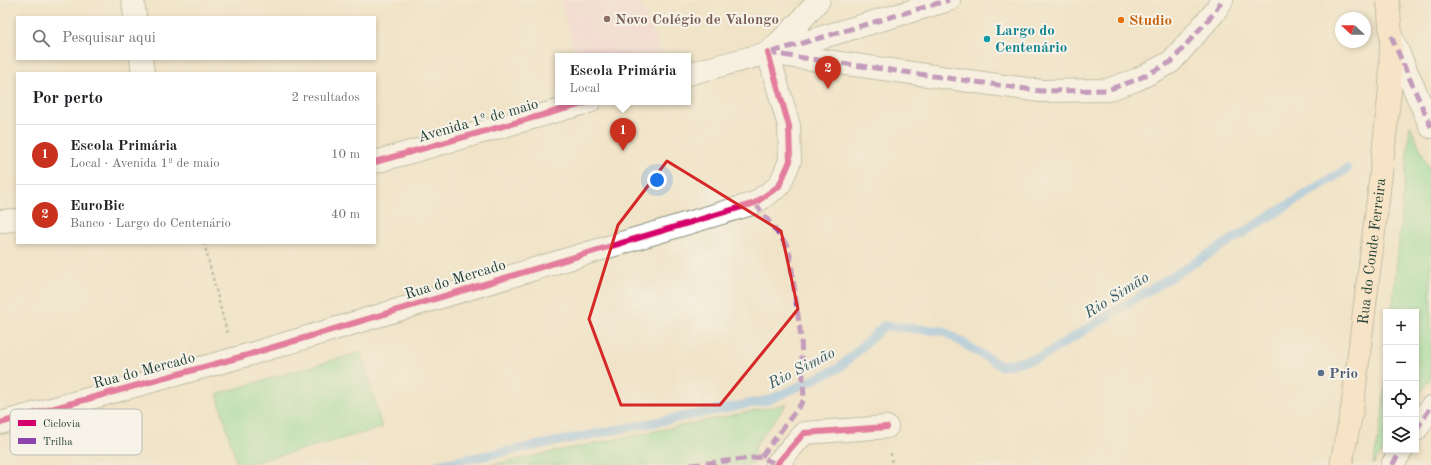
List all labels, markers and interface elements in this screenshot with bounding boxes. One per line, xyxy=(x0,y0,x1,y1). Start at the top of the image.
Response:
north arrow xyxy=(1335,12,1371,48)
place label: Novo Colégio de Valongo xyxy=(615,13,779,28)
marker: Novo Colégio de Valongo xyxy=(602,14,612,24)
place label: Studio xyxy=(1129,14,1172,29)
marker: Studio xyxy=(1116,15,1126,25)
search box xyxy=(16,16,376,60)
place label: Largo do Centenário xyxy=(995,24,1067,56)
icon: search xyxy=(30,27,52,49)
text: Pesquisar aqui xyxy=(62,31,156,46)
marker: Largo do Centenário xyxy=(982,34,992,44)
popup xyxy=(555,53,691,105)
pin: 2 xyxy=(815,56,841,89)
text: Escola Primária xyxy=(569,64,677,79)
text: Local xyxy=(569,82,600,95)
text: Por perto xyxy=(32,90,103,107)
text: 2 resultados xyxy=(292,91,360,104)
street label: Avenida 1º de maio xyxy=(416,97,540,146)
pin: 1 xyxy=(610,118,636,151)
text: Escola Primária xyxy=(70,139,178,154)
text: 1 xyxy=(41,148,49,161)
text: 10 m xyxy=(331,148,360,161)
text: Local · Avenida 1º de maio xyxy=(70,157,220,170)
your location xyxy=(647,170,667,190)
street label: Rua do Conde Ferreira xyxy=(1357,177,1389,325)
text: EuroBic xyxy=(70,199,125,214)
text: 2 xyxy=(41,208,49,221)
text: 40 m xyxy=(331,208,360,221)
text: Banco · Largo do Centenário xyxy=(70,217,231,230)
street label: Rua do Mercado xyxy=(403,258,508,303)
water label: Rio Simão xyxy=(1081,270,1152,322)
map controls xyxy=(1383,309,1419,453)
button: + xyxy=(1383,309,1419,345)
water label: Rio Simão xyxy=(765,345,838,393)
button: − xyxy=(1383,345,1419,381)
street label: Rua do Mercado xyxy=(92,351,197,392)
place label: Prio xyxy=(1329,367,1358,382)
marker: Prio xyxy=(1316,368,1326,378)
button: locate xyxy=(1383,381,1419,417)
legend xyxy=(10,409,142,455)
button: layers xyxy=(1383,417,1419,453)
text: Ciclovia xyxy=(43,419,81,430)
text: Trilha xyxy=(43,437,73,448)

